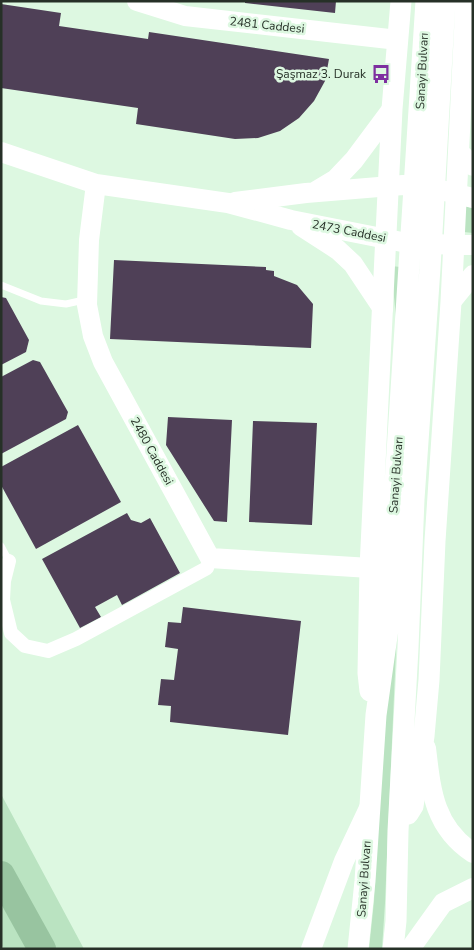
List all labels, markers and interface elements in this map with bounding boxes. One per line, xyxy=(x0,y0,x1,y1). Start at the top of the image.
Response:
street label: 2481 Caddesi xyxy=(229,13,305,37)
street label: Sanayi Bulvarı xyxy=(412,32,432,110)
bus stop icon: Şaşmaz 3. Durak xyxy=(370,63,392,85)
place label: Şaşmaz 3. Durak xyxy=(276,66,367,82)
street label: 2473 Caddesi xyxy=(311,216,387,246)
street label: 2480 Caddesi xyxy=(127,414,177,488)
street label: Sanayi Bulvarı xyxy=(385,436,407,514)
street label: Sanayi Bulvarı xyxy=(353,840,375,918)

